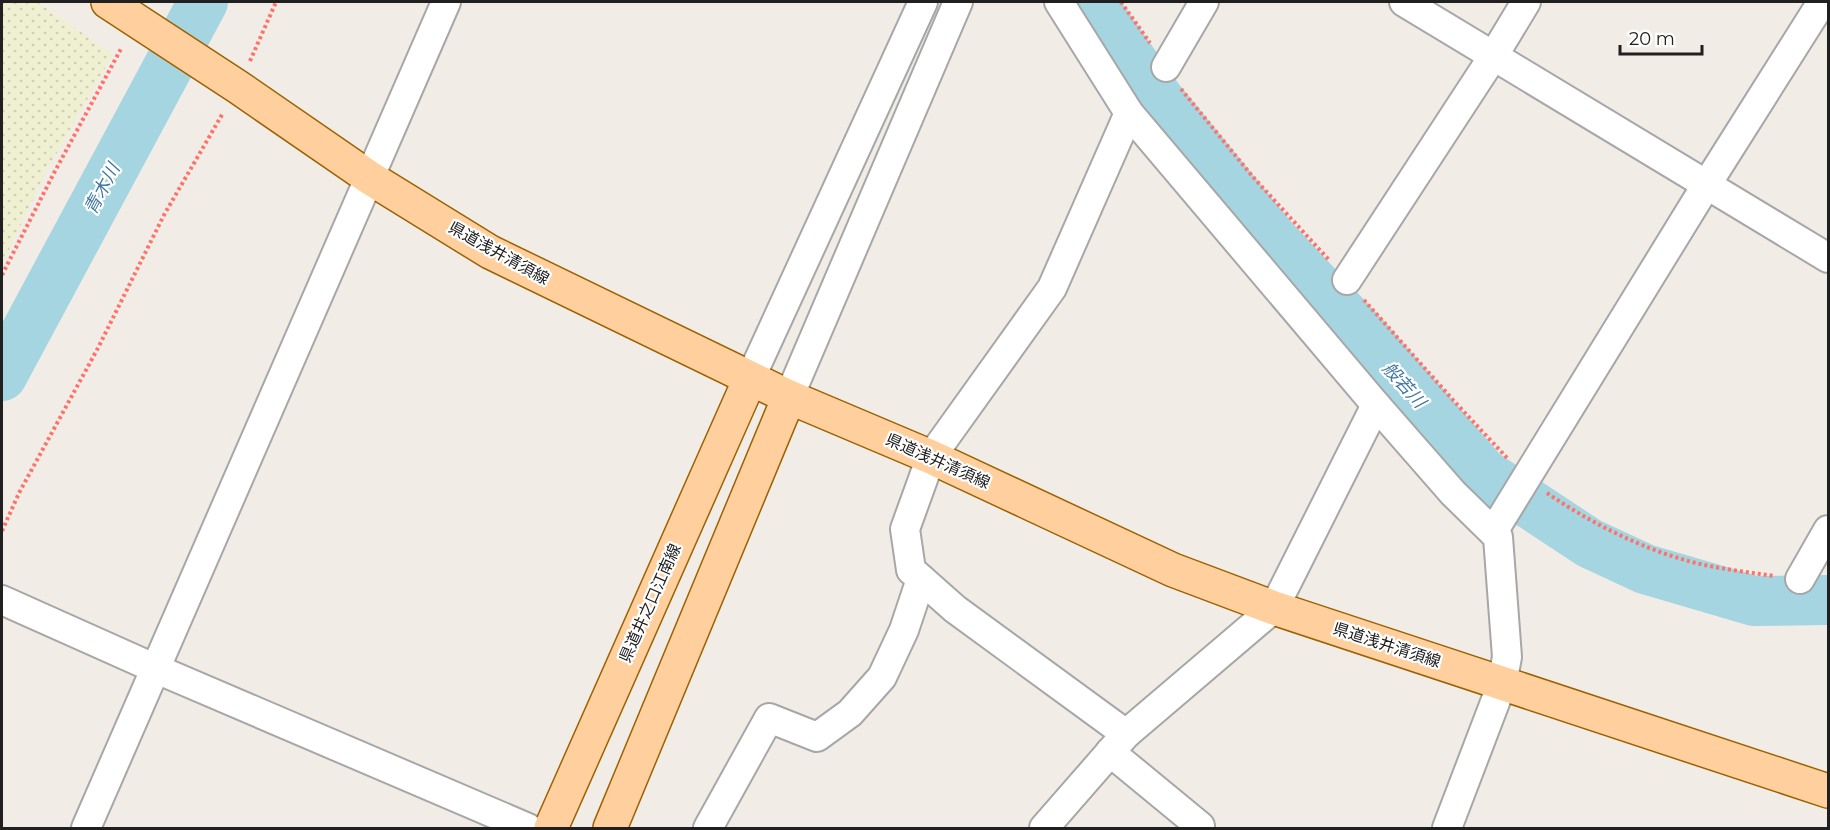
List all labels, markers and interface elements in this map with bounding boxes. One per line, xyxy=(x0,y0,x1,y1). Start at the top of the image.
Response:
scale bar xyxy=(1620,18,1702,56)
text: 20 m xyxy=(1629,28,1675,50)
water label: 青木川 xyxy=(80,158,125,218)
street label: 県道浅井清須線 xyxy=(445,218,553,288)
water label: 般若川 xyxy=(1378,358,1432,414)
street label: 県道浅井清須線 xyxy=(883,430,993,492)
street label: 県道井之口江南線 xyxy=(615,541,685,665)
street label: 県道浅井清須線 xyxy=(1331,619,1443,671)

